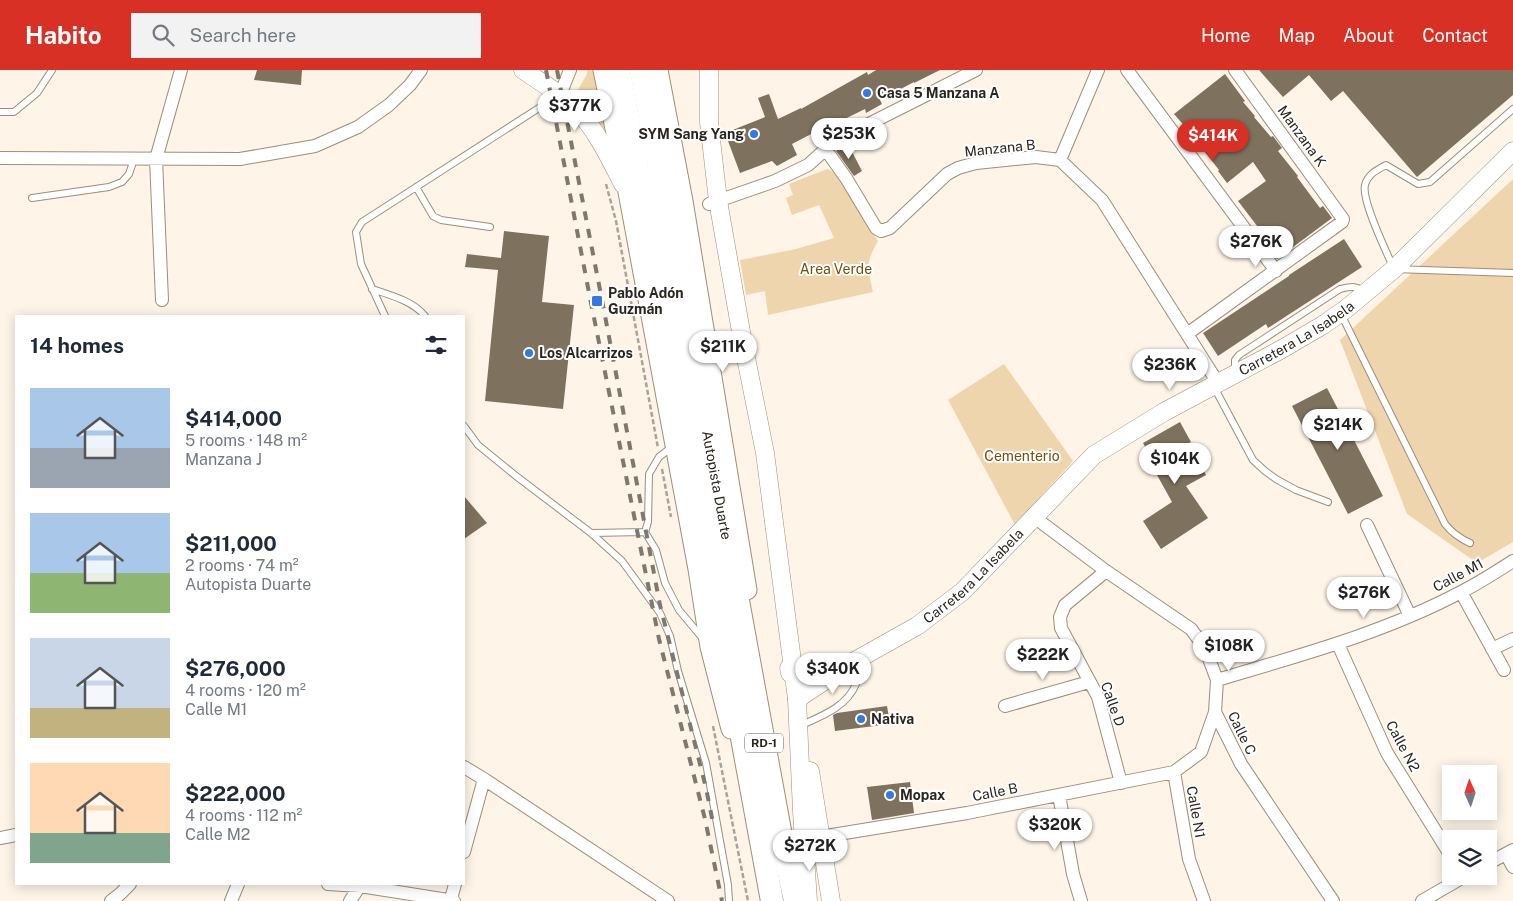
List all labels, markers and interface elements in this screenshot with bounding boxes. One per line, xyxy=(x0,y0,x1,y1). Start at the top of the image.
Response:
search box xyxy=(131,13,481,58)
text: Habito xyxy=(25,21,101,49)
icon: search xyxy=(149,21,177,49)
text: Search here xyxy=(189,24,296,46)
text: Home xyxy=(1201,25,1251,46)
text: Map xyxy=(1279,25,1315,46)
text: About xyxy=(1343,25,1394,46)
text: Contact xyxy=(1422,25,1488,46)
place label: Casa 5 Manzana A xyxy=(877,85,999,101)
marker: Casa 5 Manzana A xyxy=(861,87,873,99)
pin: $377K xyxy=(540,90,610,132)
text: $377K xyxy=(549,96,601,115)
street label: Manzana K xyxy=(1275,102,1330,170)
pin: $253K xyxy=(814,118,884,160)
pin: $414K xyxy=(1178,119,1248,162)
text: $253K xyxy=(822,124,876,143)
place label: SYM Sang Yang xyxy=(638,126,744,142)
text: $414K xyxy=(1188,126,1238,145)
marker: SYM Sang Yang xyxy=(748,128,760,140)
street label: Manzana B xyxy=(964,136,1036,160)
pin: $276K xyxy=(1221,226,1291,268)
text: $276K xyxy=(1230,232,1282,251)
park label: Area Verde xyxy=(800,261,872,277)
place label: Pablo Adón Guzmán xyxy=(608,285,684,317)
marker: Pablo Adón Guzmán xyxy=(590,294,604,308)
street label: Carretera La Isabela xyxy=(1236,298,1357,379)
pin: $211K xyxy=(688,330,758,373)
icon: filters xyxy=(422,331,450,359)
text: 14 homes xyxy=(30,333,124,358)
text: $211K xyxy=(700,337,746,356)
place label: Los Alcarrizos xyxy=(539,345,633,361)
marker: Los Alcarrizos xyxy=(523,347,535,359)
pin: $236K xyxy=(1135,348,1205,391)
text: $236K xyxy=(1143,355,1197,374)
text: $414,000 xyxy=(185,406,282,431)
icon: home xyxy=(70,408,130,468)
pin: $214K xyxy=(1303,408,1373,451)
text: $214K xyxy=(1313,415,1363,434)
street label: Autopista Duarte xyxy=(699,429,735,541)
text: 5 rooms · 148 m² xyxy=(185,431,307,450)
pin: $104K xyxy=(1140,442,1210,485)
park label: Cementerio xyxy=(984,448,1060,464)
text: $104K xyxy=(1150,449,1200,468)
text: Manzana J xyxy=(185,450,262,469)
street label: Carretera La Isabela xyxy=(920,525,1027,627)
text: $211,000 xyxy=(185,531,277,556)
icon: home xyxy=(70,533,130,593)
street label: Calle M1 xyxy=(1430,555,1486,595)
text: 2 rooms · 74 m² xyxy=(185,556,299,575)
text: Autopista Duarte xyxy=(185,575,311,594)
pin: $276K xyxy=(1329,576,1399,619)
text: $276K xyxy=(1338,583,1390,602)
pin: $108K xyxy=(1194,630,1264,672)
text: $108K xyxy=(1204,636,1254,655)
pin: $222K xyxy=(1008,638,1078,681)
text: $222K xyxy=(1017,645,1069,664)
pin: $340K xyxy=(798,652,868,695)
text: $276,000 xyxy=(185,656,286,681)
icon: home xyxy=(70,658,130,718)
text: $340K xyxy=(806,659,860,678)
street label: Calle D xyxy=(1098,680,1128,728)
text: 4 rooms · 120 m² xyxy=(185,681,306,700)
text: Calle M1 xyxy=(185,700,247,719)
street label: Calle C xyxy=(1225,709,1259,757)
place label: Nativa xyxy=(871,711,914,727)
marker: Nativa xyxy=(855,713,867,725)
street label: Calle N2 xyxy=(1383,718,1423,774)
road number: RD-1 xyxy=(745,734,783,752)
north arrow xyxy=(1442,765,1498,820)
map controls xyxy=(1442,765,1497,885)
street label: Calle B xyxy=(971,780,1019,804)
text: $222,000 xyxy=(185,781,286,806)
icon: home xyxy=(70,783,130,843)
street label: Calle N1 xyxy=(1184,785,1208,839)
place label: Mopax xyxy=(900,787,945,803)
marker: Mopax xyxy=(884,789,896,801)
text: 4 rooms · 112 m² xyxy=(185,806,302,825)
pin: $320K xyxy=(1020,808,1090,851)
text: $320K xyxy=(1028,815,1082,834)
text: Calle M2 xyxy=(185,825,250,844)
pin: $272K xyxy=(775,830,845,872)
button: layers xyxy=(1442,830,1497,885)
text: $272K xyxy=(784,836,836,855)

